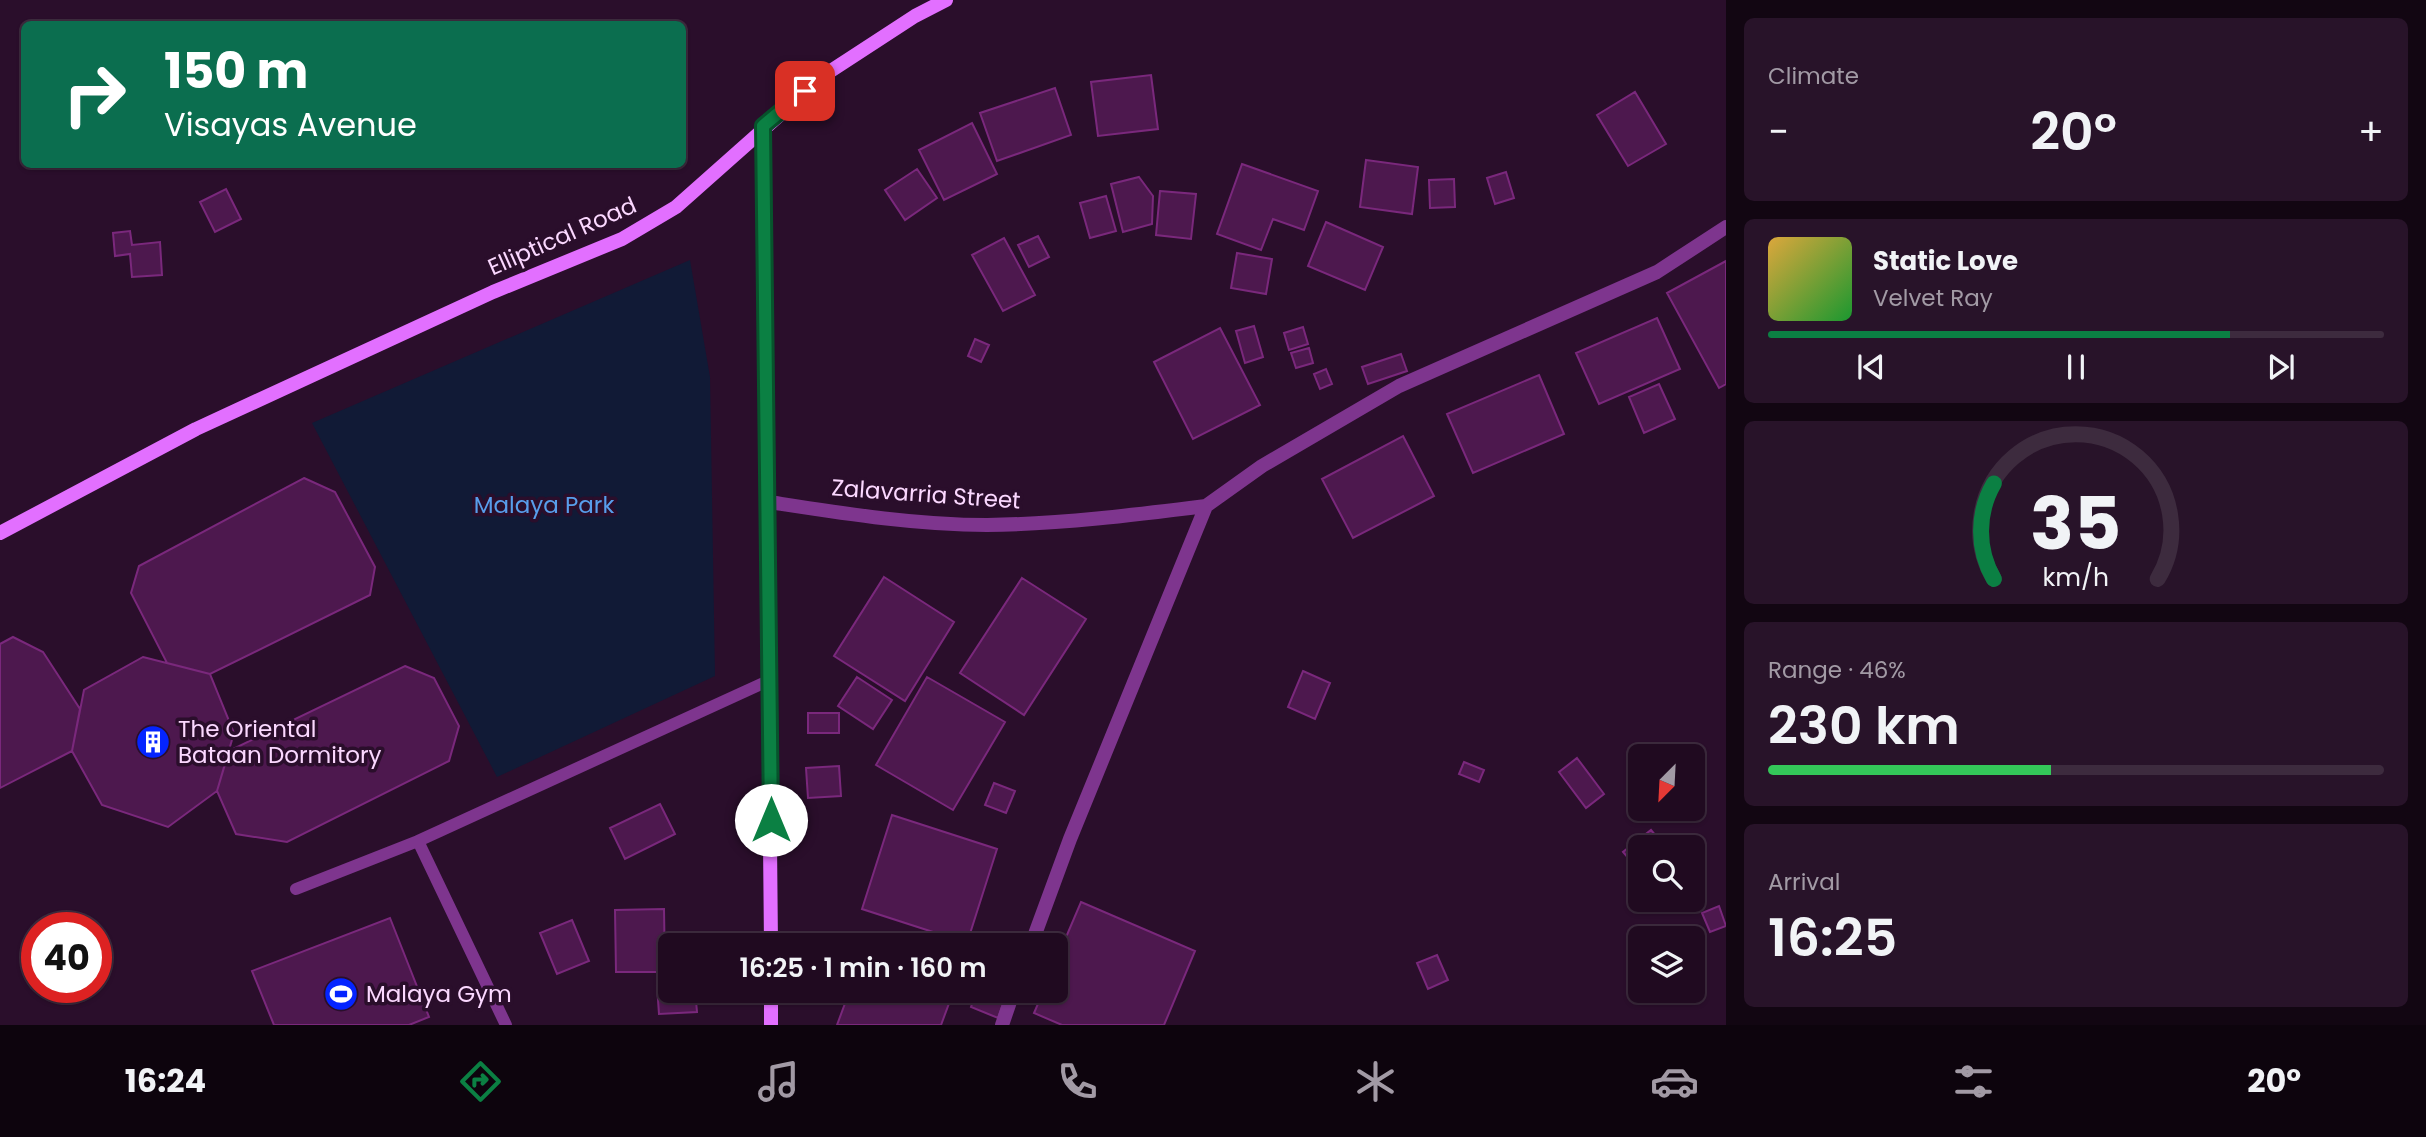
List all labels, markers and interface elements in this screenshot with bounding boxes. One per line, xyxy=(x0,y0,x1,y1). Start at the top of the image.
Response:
text: 150 m xyxy=(164,37,309,105)
icon: right xyxy=(49,49,140,140)
text: Climate xyxy=(1768,60,1859,92)
pin xyxy=(775,61,835,121)
icon: arrive xyxy=(786,72,824,110)
text: 20° xyxy=(2030,95,2117,168)
text: Visayas Avenue xyxy=(164,102,417,147)
text: − xyxy=(1768,105,1789,158)
text: + xyxy=(2358,105,2384,158)
street label: Elliptical Road xyxy=(483,189,641,283)
text: Static Love xyxy=(1873,243,2018,279)
text: Velvet Ray xyxy=(1873,282,1993,314)
icon: previous xyxy=(1852,348,1890,386)
icon: pause xyxy=(2057,348,2095,386)
icon: next xyxy=(2262,348,2300,386)
street label: Zalavarria Street xyxy=(830,471,1022,517)
text: 35 xyxy=(2030,473,2122,574)
park label: Malaya Park xyxy=(474,489,614,521)
text: km/h xyxy=(2043,559,2109,594)
text: Range · 46% xyxy=(1768,654,1906,686)
text: 230 km xyxy=(1768,689,1960,762)
place label: The Oriental Bataan Dormitory xyxy=(178,713,382,771)
building icon: The Oriental Bataan Dormitory xyxy=(134,723,172,761)
north arrow xyxy=(1628,744,1704,821)
map controls xyxy=(1628,744,1705,1003)
position arrow xyxy=(734,783,808,857)
button: search xyxy=(1628,835,1705,912)
text: Arrival xyxy=(1768,866,1840,898)
text: 16:25 xyxy=(1768,901,1897,974)
speed limit sign: 40 xyxy=(21,912,112,1003)
button: layers xyxy=(1628,926,1705,1003)
text: 16:25 · 1 min · 160 m xyxy=(740,950,986,986)
sports icon: Malaya Gym xyxy=(322,975,360,1013)
place label: Malaya Gym xyxy=(366,978,512,1010)
icon: directions xyxy=(456,1057,505,1106)
icon: music xyxy=(754,1057,803,1106)
icon: phone xyxy=(1053,1057,1102,1106)
icon: climate xyxy=(1351,1057,1400,1106)
icon: car xyxy=(1650,1057,1699,1106)
icon: filters xyxy=(1949,1057,1998,1106)
text: 16:24 xyxy=(125,1058,206,1103)
text: 20° xyxy=(2247,1058,2301,1103)

